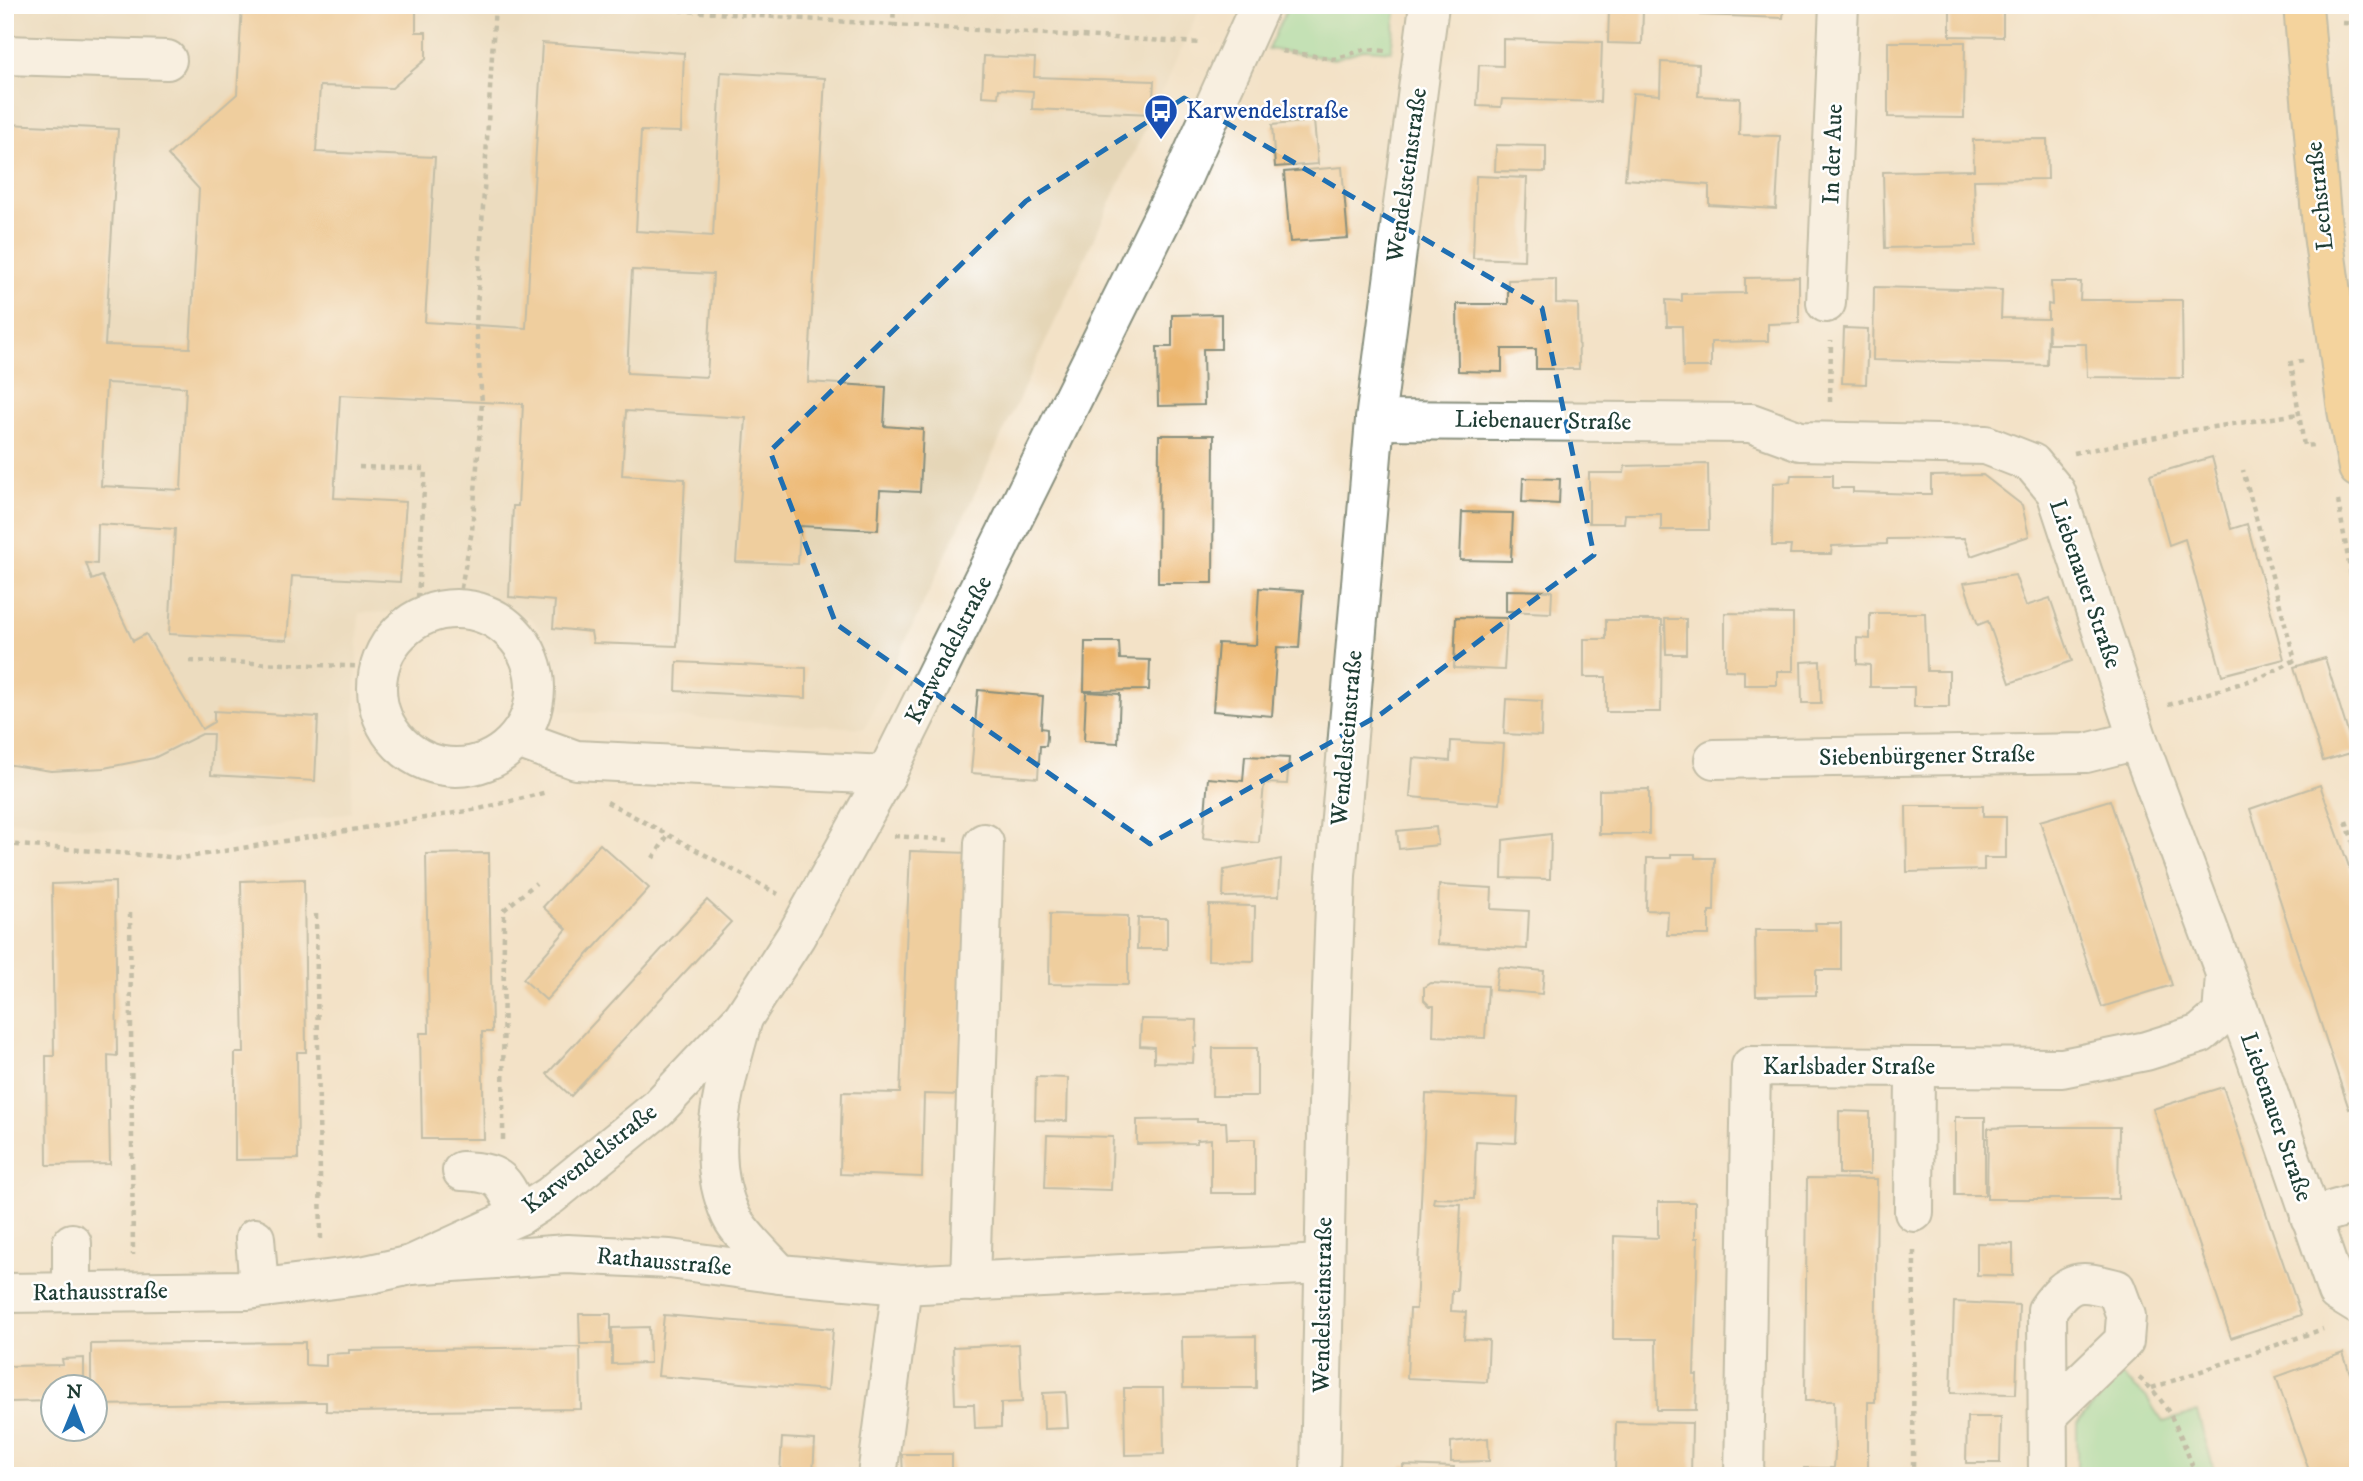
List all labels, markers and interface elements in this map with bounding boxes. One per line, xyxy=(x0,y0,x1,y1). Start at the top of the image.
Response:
street label: Wendelsteinstraße xyxy=(1380,86,1434,265)
bus stop icon: Karwendelstraße xyxy=(1142,92,1180,141)
place label: Karwendelstraße xyxy=(1186,96,1348,126)
street label: In der Aue xyxy=(1816,103,1850,205)
street label: Lechstraße xyxy=(2299,140,2341,252)
street label: Liebenauer Straße xyxy=(1454,404,1632,438)
street label: Liebenauer Straße xyxy=(2042,496,2128,673)
street label: Karwendelstraße xyxy=(899,571,999,729)
street label: Wendelsteinstraße xyxy=(1324,649,1370,828)
street label: Siebenbürgener Straße xyxy=(1819,739,2035,773)
street label: Liebenauer Straße xyxy=(2233,1029,2319,1206)
street label: Karlsbader Straße xyxy=(1763,1052,1935,1082)
street label: Karwendelstraße xyxy=(517,1097,663,1221)
street label: Wendelsteinstraße xyxy=(1306,1217,1340,1394)
street label: Rathausstraße xyxy=(595,1241,733,1283)
street label: Rathausstraße xyxy=(32,1276,168,1308)
north arrow xyxy=(38,1372,108,1442)
text: N xyxy=(66,1381,83,1404)

